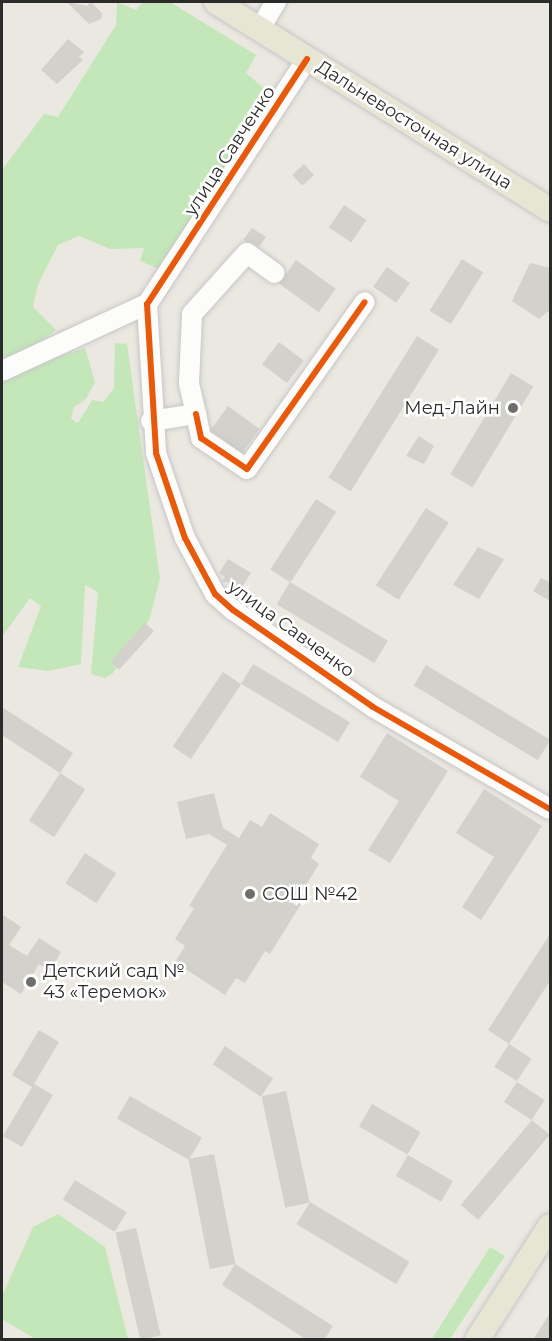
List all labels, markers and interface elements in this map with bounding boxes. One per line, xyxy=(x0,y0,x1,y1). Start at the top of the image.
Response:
street label: Дальневосточная улица xyxy=(312,56,516,194)
street label: улица Савченко xyxy=(180,82,280,220)
place label: Мед-Лайн xyxy=(404,397,500,419)
marker: Мед-Лайн xyxy=(504,399,522,417)
street label: улица Савченко xyxy=(224,576,358,682)
place label: СОШ №42 xyxy=(262,883,357,905)
marker: СОШ №42 xyxy=(243,887,257,901)
place label: Детский сад № 43 «Теремок» xyxy=(43,961,185,1004)
marker: Детский сад № 43 «Теремок» xyxy=(24,975,38,989)

